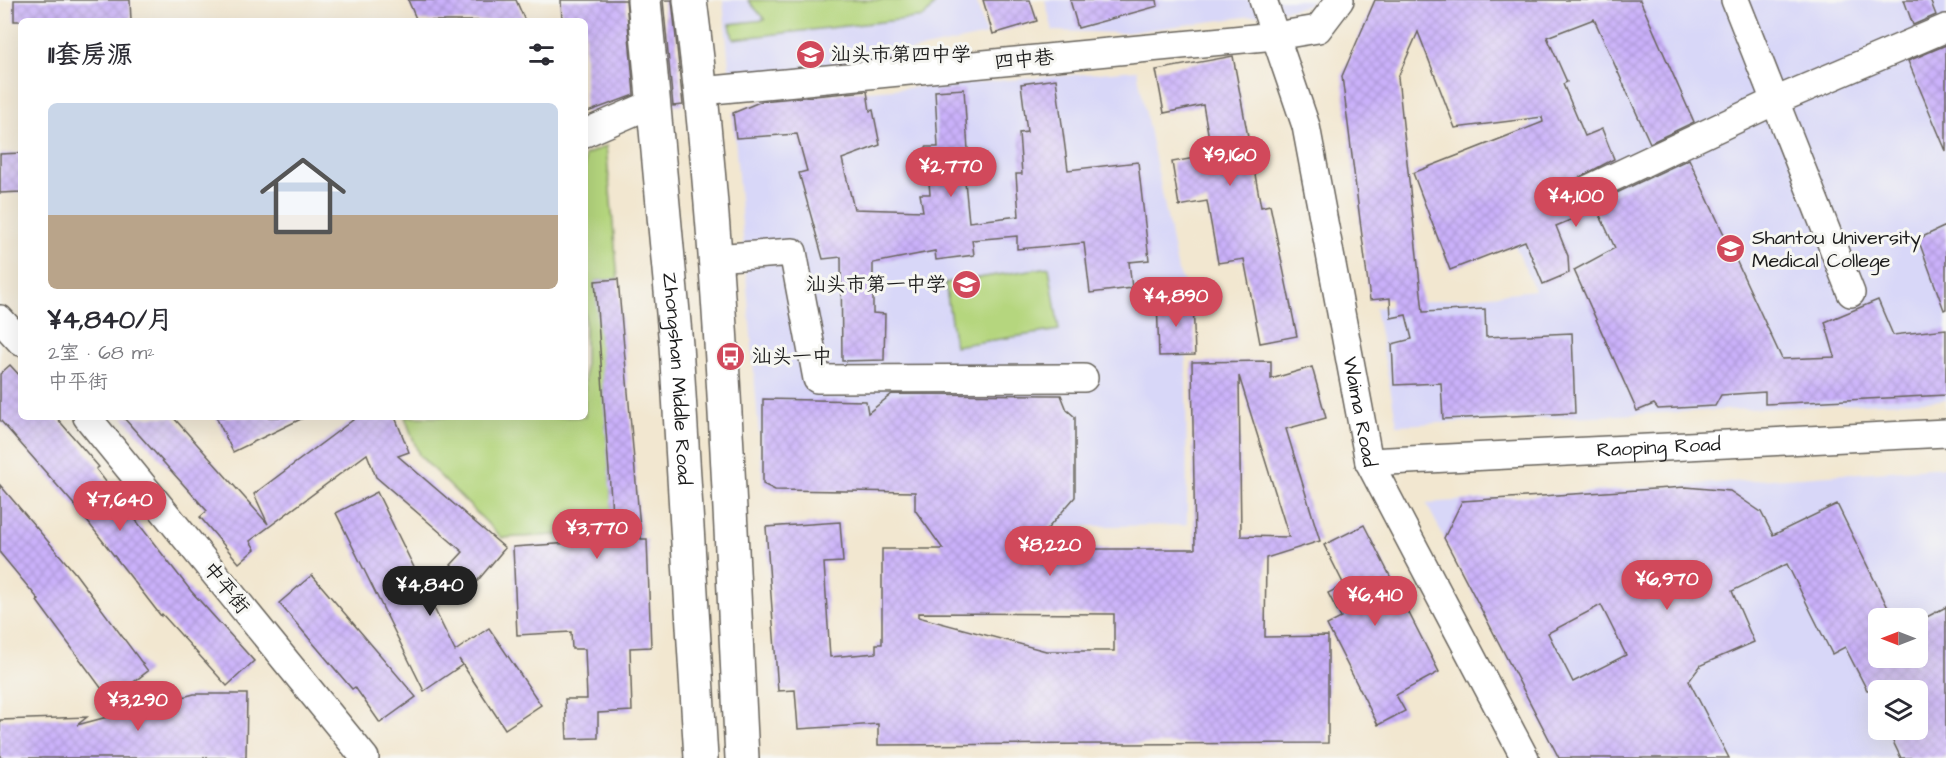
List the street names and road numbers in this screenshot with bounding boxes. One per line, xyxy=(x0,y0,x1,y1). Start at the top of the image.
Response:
street label: 四中巷 xyxy=(993,43,1056,77)
street label: Zhongshan Middle Road xyxy=(655,271,698,486)
street label: Waima Road xyxy=(1336,354,1384,469)
street label: Raoping Road xyxy=(1596,430,1721,465)
street label: 中平街 xyxy=(196,556,256,620)

